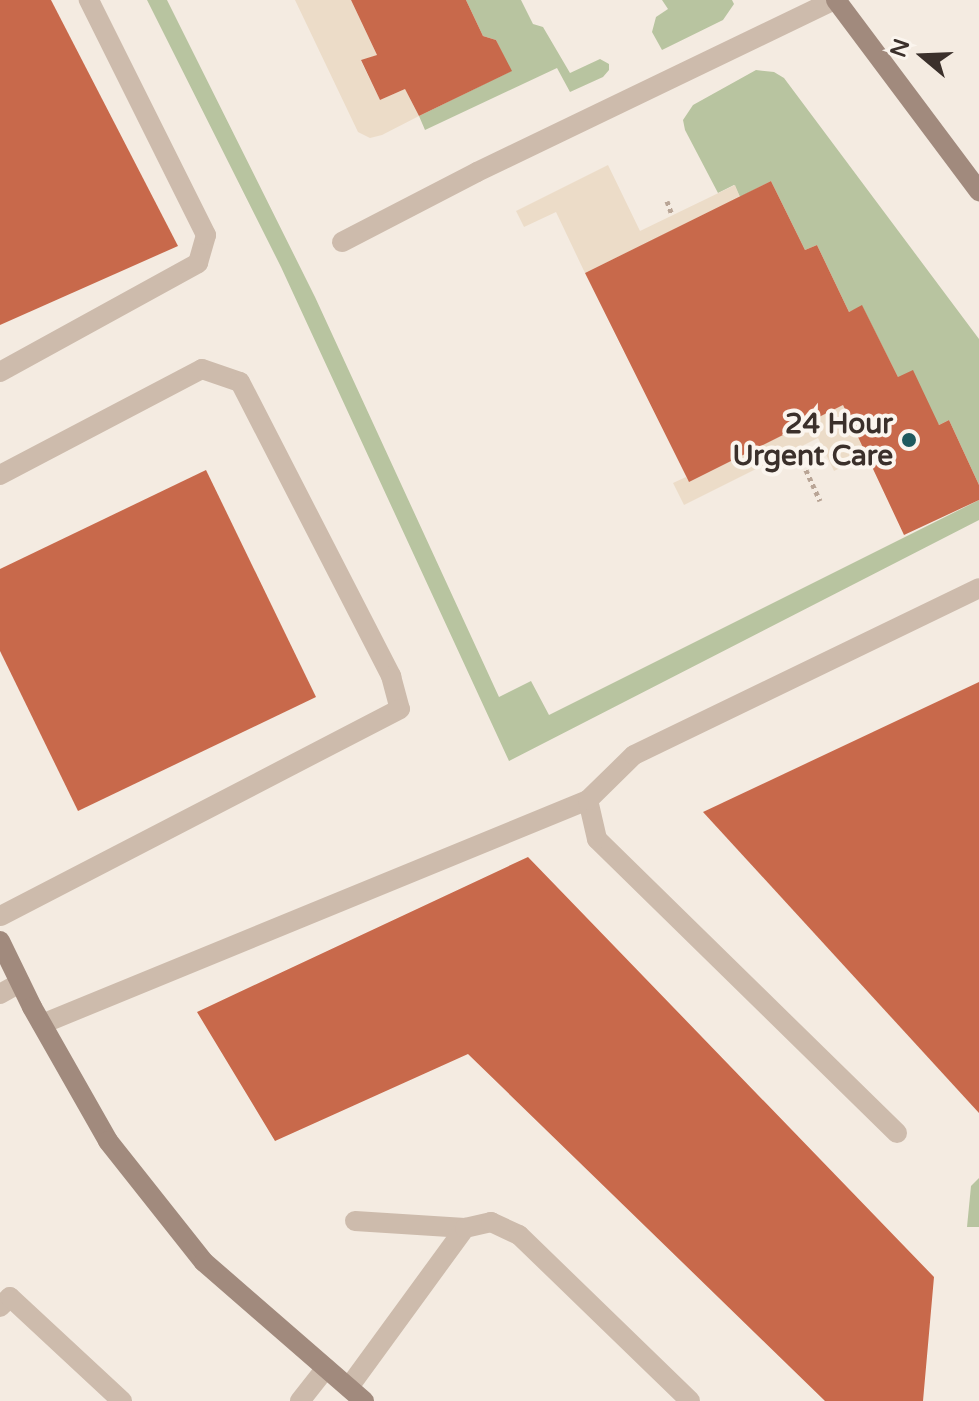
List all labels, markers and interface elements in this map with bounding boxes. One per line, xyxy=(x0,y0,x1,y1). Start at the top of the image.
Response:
north arrow xyxy=(883,16,963,96)
text: N xyxy=(885,36,915,61)
place label: 24 Hour Urgent Care xyxy=(732,407,893,473)
marker: 24 Hour Urgent Care xyxy=(900,431,918,449)

